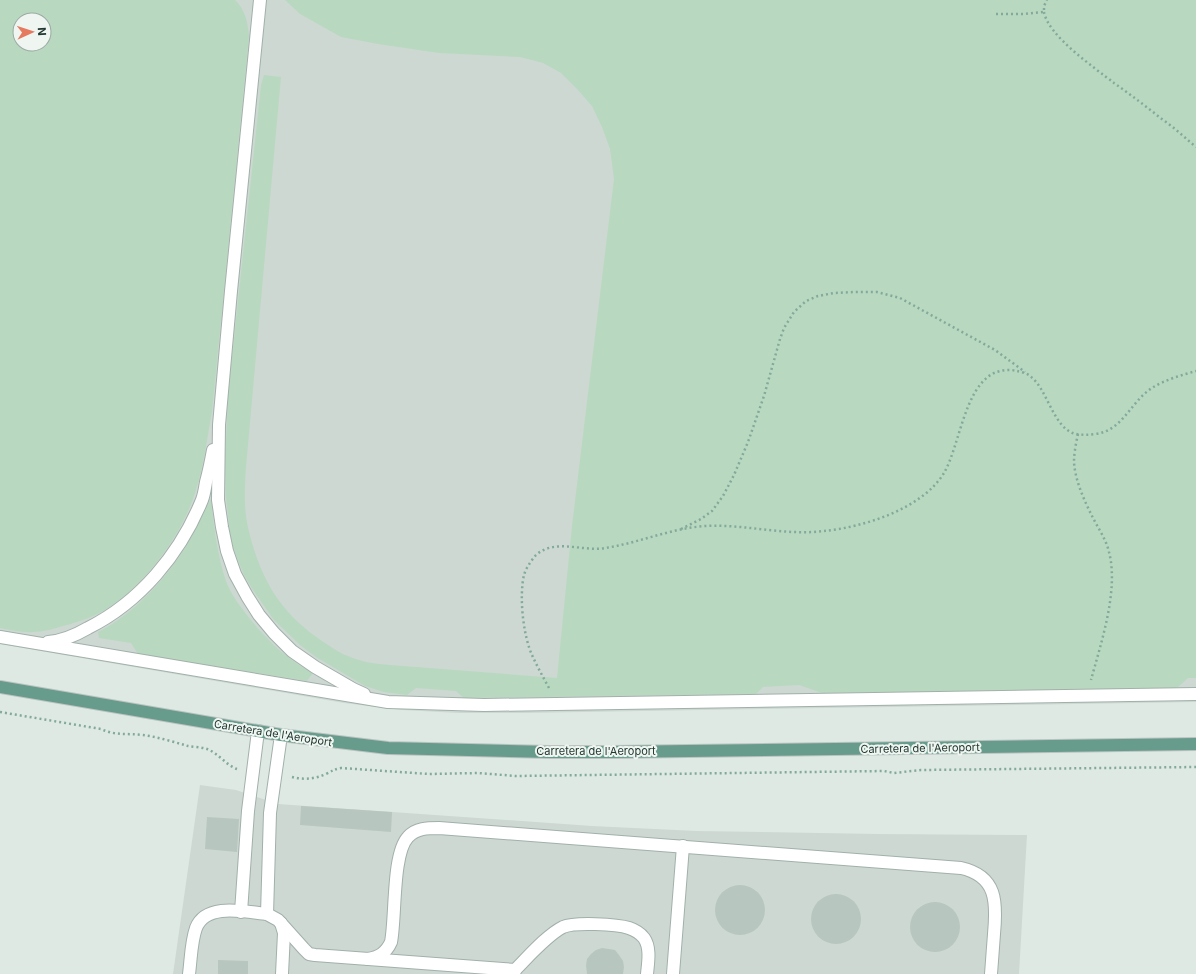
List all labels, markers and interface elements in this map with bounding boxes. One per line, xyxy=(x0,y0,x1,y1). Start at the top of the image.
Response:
north arrow xyxy=(12,12,52,52)
text: N xyxy=(35,27,49,36)
street label: Carretera de l'Aeroport xyxy=(213,717,333,749)
street label: Carretera de l'Aeroport xyxy=(860,740,980,756)
street label: Carretera de l'Aeroport xyxy=(536,744,656,758)

